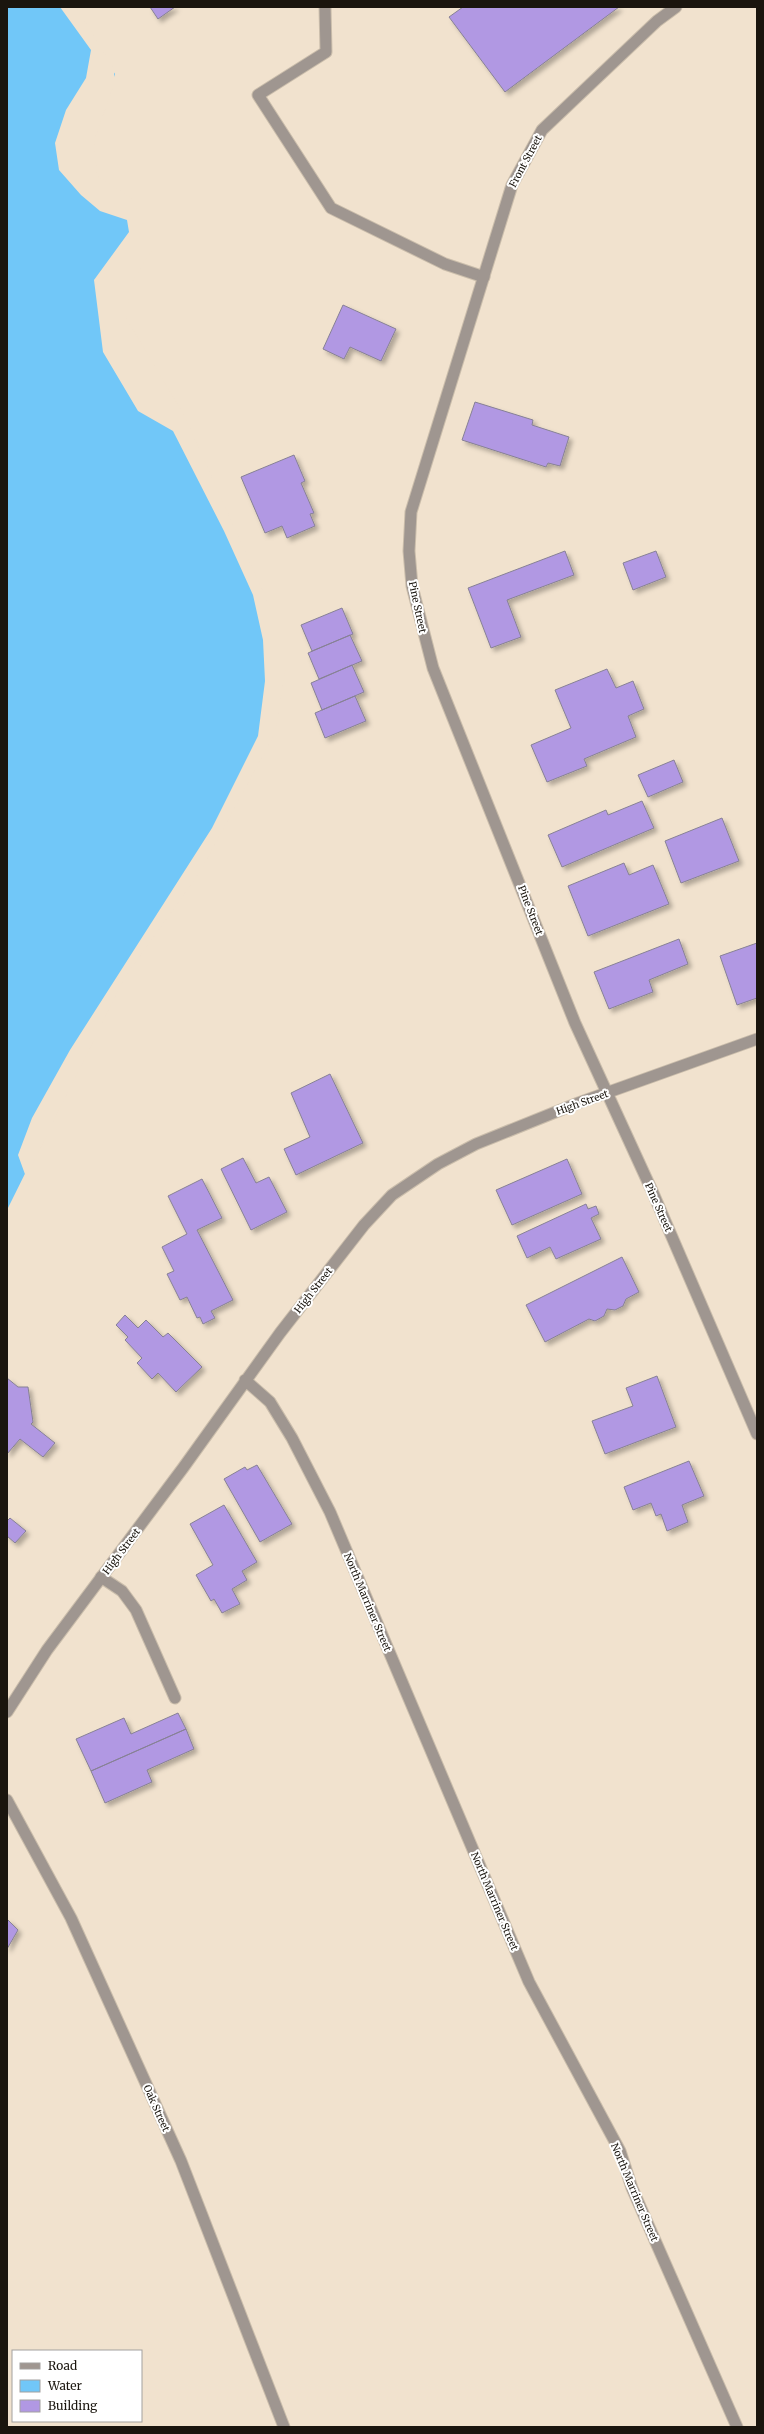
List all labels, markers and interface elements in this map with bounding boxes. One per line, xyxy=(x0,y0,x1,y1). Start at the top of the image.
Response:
street label: Front Street xyxy=(506,133,545,190)
street label: Pine Street xyxy=(406,580,429,634)
street label: Pine Street xyxy=(515,883,546,937)
street label: High Street xyxy=(554,1087,610,1118)
street label: Pine Street xyxy=(642,1181,675,1234)
street label: High Street xyxy=(291,1265,335,1316)
street label: High Street xyxy=(100,1526,143,1577)
street label: North Marriner Street xyxy=(341,1551,394,1653)
street label: North Marriner Street xyxy=(468,1850,521,1952)
street label: Oak Street xyxy=(140,2083,173,2134)
street label: North Marriner Street xyxy=(608,2141,661,2243)
legend xyxy=(12,2350,142,2422)
text: Road xyxy=(48,2358,77,2373)
text: Water xyxy=(47,2378,83,2393)
text: Building xyxy=(48,2398,98,2413)

